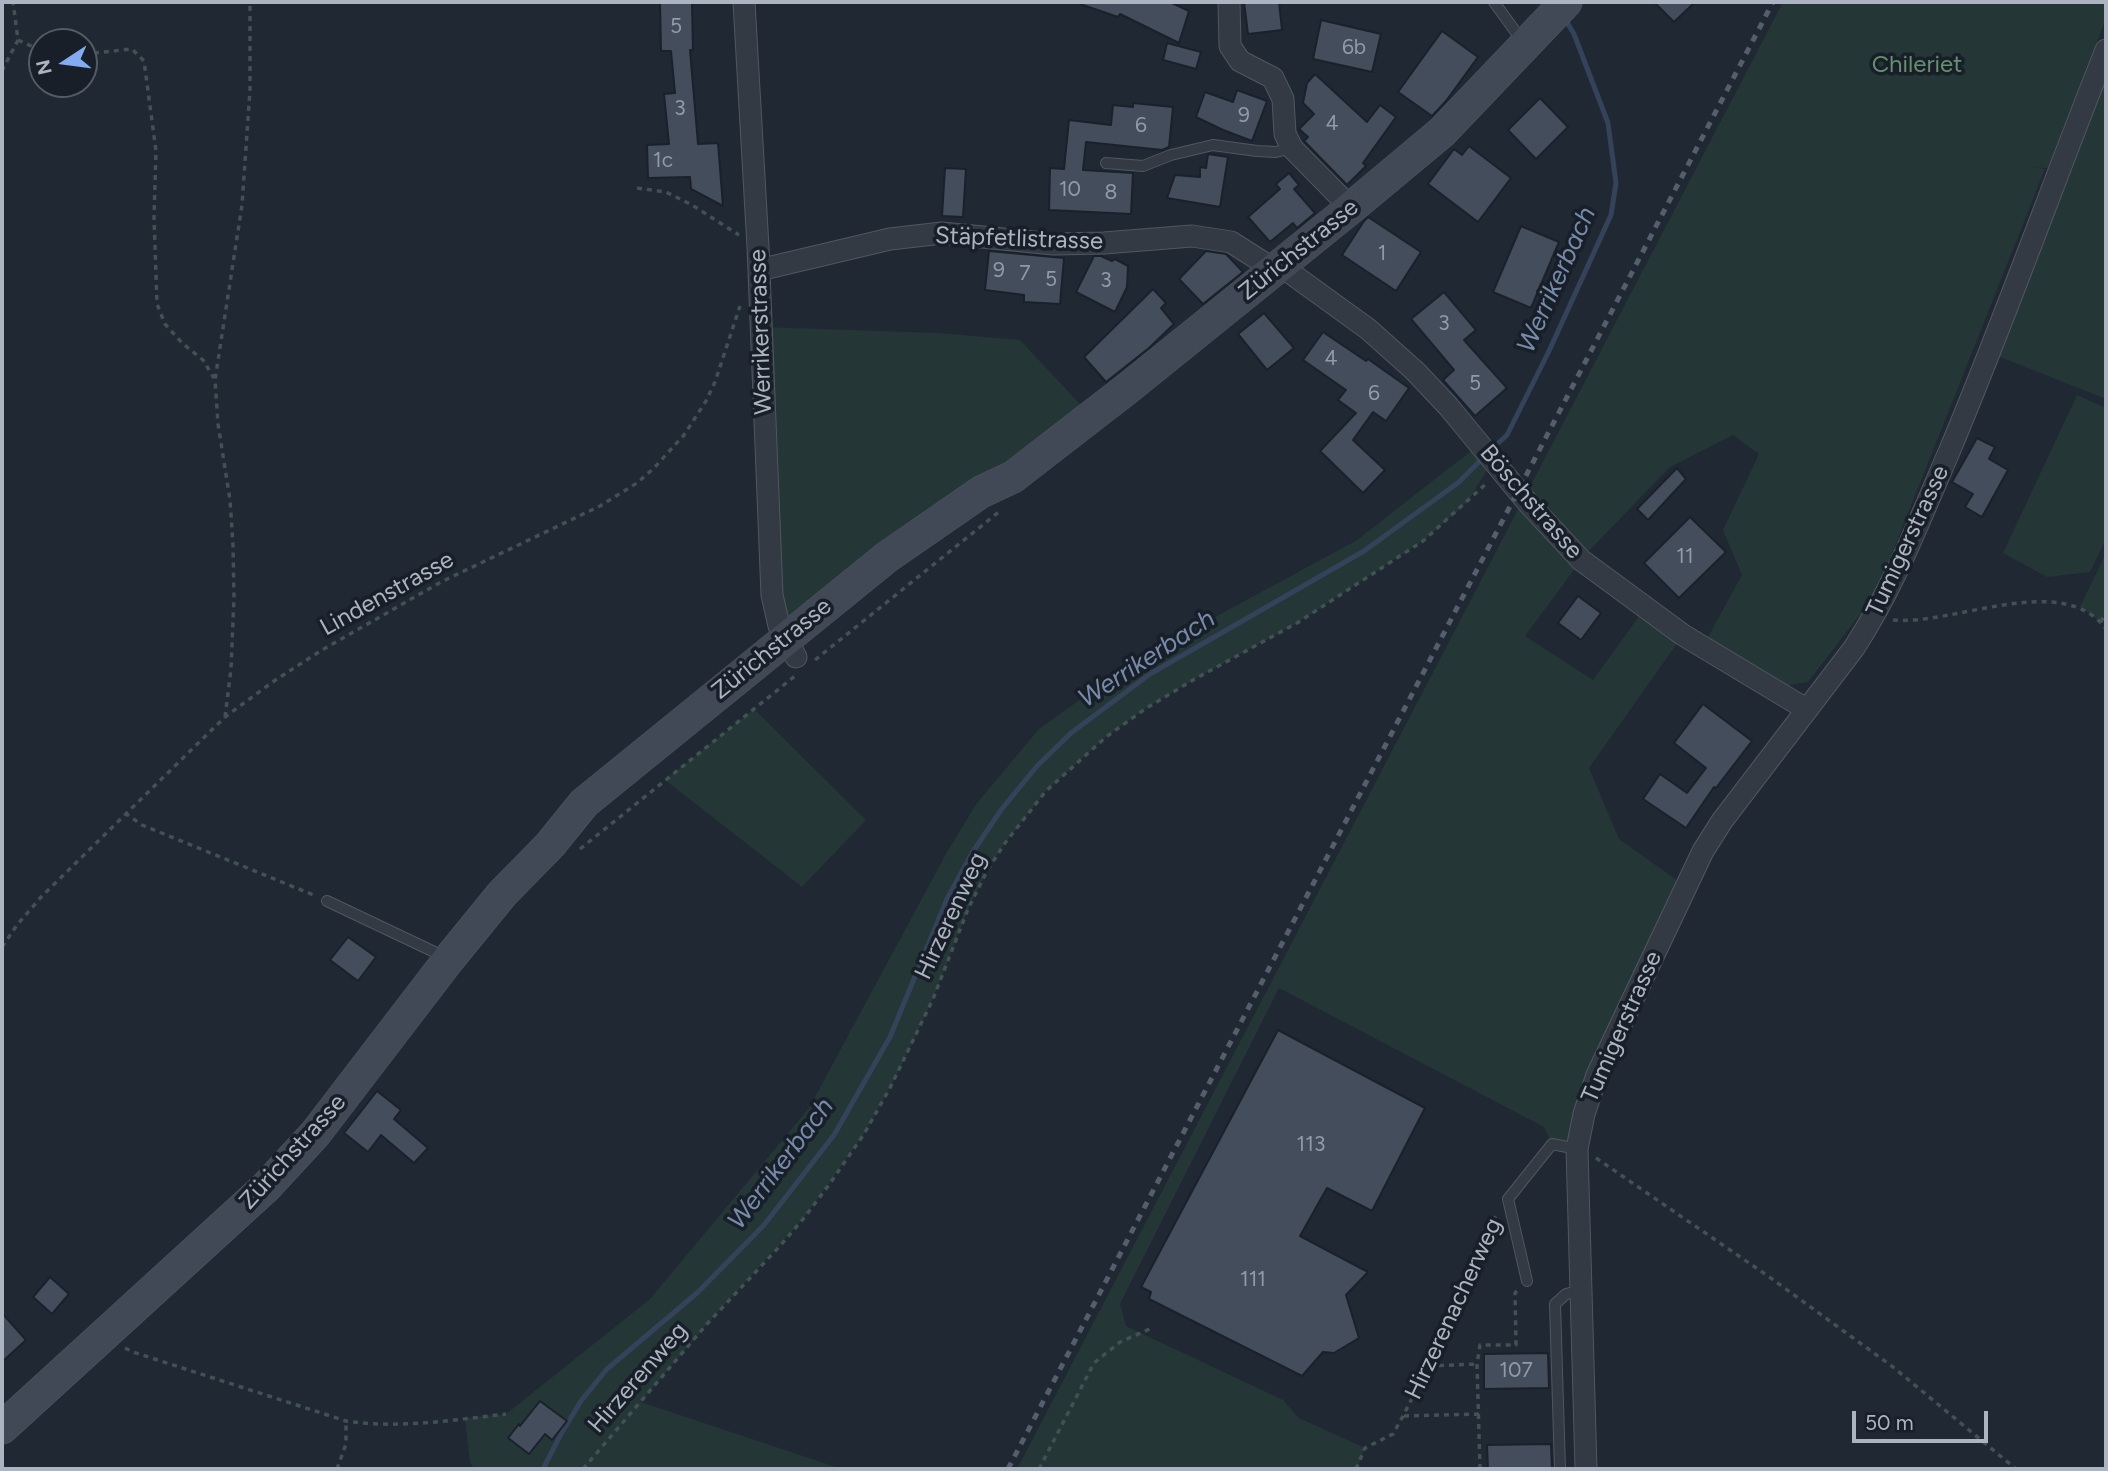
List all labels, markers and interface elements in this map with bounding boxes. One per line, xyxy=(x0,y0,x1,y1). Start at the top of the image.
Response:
house number: 5 xyxy=(670,14,682,40)
north arrow xyxy=(28,28,98,98)
house number: 6b xyxy=(1342,35,1366,61)
park label: Chileriet xyxy=(1872,51,1962,79)
text: N xyxy=(31,58,57,77)
house number: 3 xyxy=(674,96,686,122)
house number: 9 xyxy=(1238,103,1250,129)
house number: 4 xyxy=(1325,111,1339,137)
house number: 6 xyxy=(1135,113,1147,139)
house number: 1c xyxy=(653,148,673,174)
house number: 10 xyxy=(1059,177,1081,203)
house number: 8 xyxy=(1105,180,1117,206)
street label: Zürichstrasse xyxy=(1234,193,1364,307)
water label: Werrikerbach xyxy=(1511,202,1603,358)
street label: Stäpfetlistrasse xyxy=(935,222,1103,256)
house number: 1 xyxy=(1378,241,1386,267)
street label: Werrikerstrasse xyxy=(744,249,778,415)
house number: 9 xyxy=(993,258,1005,284)
house number: 7 xyxy=(1019,261,1031,287)
house number: 5 xyxy=(1045,267,1057,293)
house number: 3 xyxy=(1100,268,1112,294)
house number: 3 xyxy=(1438,311,1450,337)
house number: 4 xyxy=(1324,346,1338,372)
house number: 5 xyxy=(1469,371,1481,397)
house number: 6 xyxy=(1368,381,1380,407)
street label: Böschstrasse xyxy=(1473,439,1589,565)
street label: Tumigerstrasse xyxy=(1861,461,1955,621)
house number: 11 xyxy=(1676,544,1694,570)
street label: Lindenstrasse xyxy=(315,546,459,642)
street label: Zürichstrasse xyxy=(707,592,837,706)
water label: Werrikerbach xyxy=(1073,603,1221,715)
street label: Hirzerenweg xyxy=(909,848,993,984)
street label: Tumigerstrasse xyxy=(1576,947,1668,1107)
street label: Zürichstrasse xyxy=(234,1089,352,1215)
water label: Werrikerbach xyxy=(721,1092,841,1236)
house number: 113 xyxy=(1297,1132,1325,1158)
street label: Hirzerenacherweg xyxy=(1399,1214,1509,1404)
house number: 111 xyxy=(1240,1267,1266,1293)
street label: Hirzerenweg xyxy=(582,1317,694,1439)
house number: 107 xyxy=(1499,1358,1533,1384)
scale bar xyxy=(1856,1398,1993,1442)
text: 50 m xyxy=(1865,1410,1914,1435)

